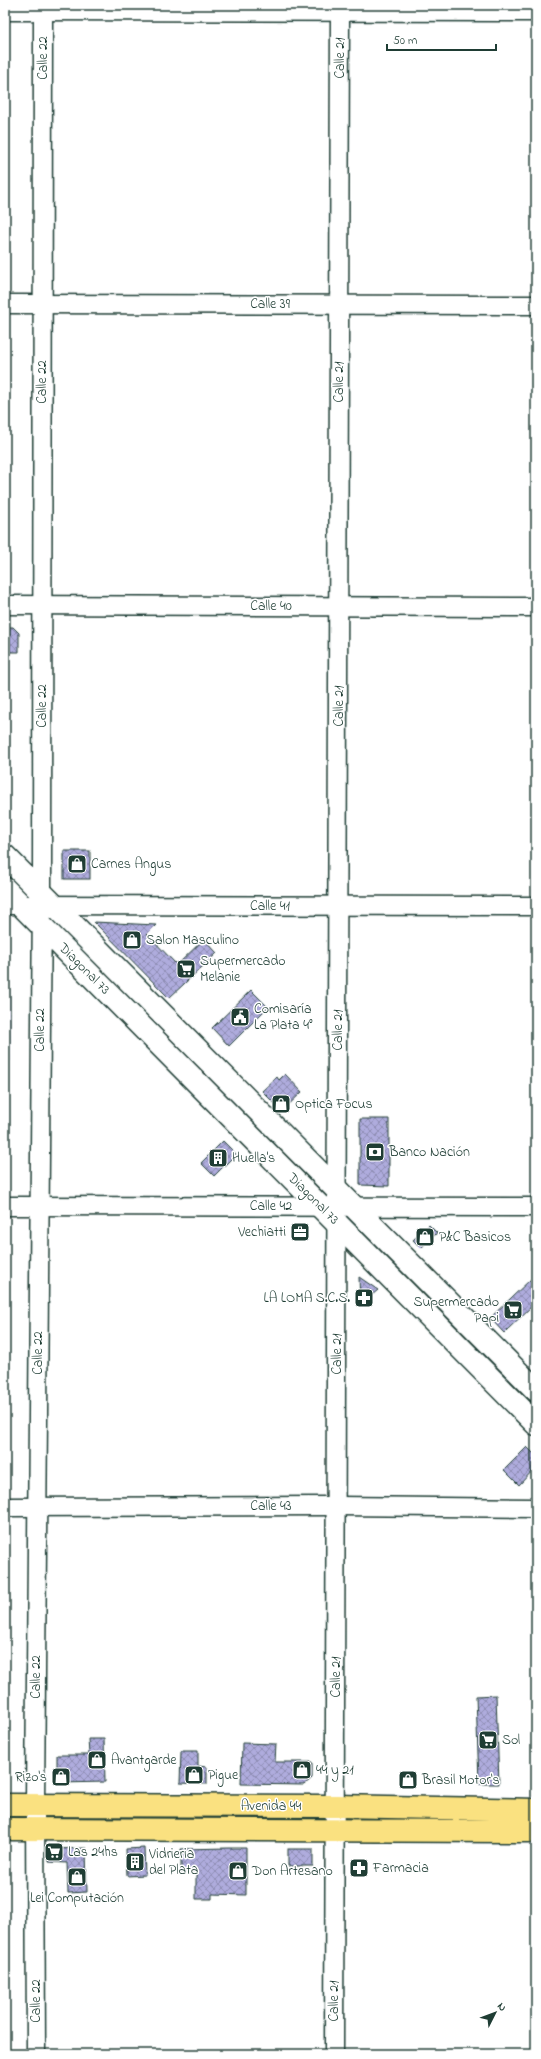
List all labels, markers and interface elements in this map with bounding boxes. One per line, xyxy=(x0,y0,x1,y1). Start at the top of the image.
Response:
scale bar xyxy=(387,26,496,52)
text: 50 m xyxy=(393,32,417,50)
street label: Calle 22 xyxy=(33,36,54,80)
street label: Calle 21 xyxy=(330,37,351,79)
street label: Calle 39 xyxy=(250,294,291,315)
street label: Calle 22 xyxy=(32,360,53,404)
street label: Calle 21 xyxy=(329,361,350,403)
street label: Calle 40 xyxy=(250,596,292,617)
street label: Calle 22 xyxy=(32,684,53,728)
street label: Calle 21 xyxy=(329,685,350,727)
shop icon: Carnes Angus xyxy=(66,853,88,875)
place label: Carnes Angus xyxy=(91,854,171,876)
street label: Calle 41 xyxy=(250,896,291,917)
shop icon: Salon Masculino xyxy=(121,929,143,951)
place label: Salon Masculino xyxy=(146,930,239,951)
street label: Diagonal 73 xyxy=(52,938,115,1001)
place label: Supermercado Melanie xyxy=(200,951,286,988)
supermarket icon: Supermercado Melanie xyxy=(175,958,197,980)
place label: Comisaría La Plata 4° xyxy=(254,999,313,1036)
public building icon: Comisaría La Plata 4° xyxy=(229,1006,251,1028)
street label: Calle 22 xyxy=(30,1008,51,1052)
street label: Calle 21 xyxy=(328,1009,349,1051)
shop icon: Optica Focus xyxy=(270,1093,292,1115)
place label: Optica Focus xyxy=(295,1094,373,1115)
bank icon: Banco Nación xyxy=(364,1141,386,1163)
place label: Banco Nación xyxy=(388,1142,470,1163)
building icon: Huella's xyxy=(207,1147,229,1169)
place label: Huella's xyxy=(232,1148,275,1169)
street label: Diagonal 73 xyxy=(281,1168,344,1231)
street label: Calle 42 xyxy=(250,1196,292,1217)
office icon: Vechiatti xyxy=(289,1221,311,1243)
place label: Vechiatti xyxy=(237,1222,286,1243)
shop icon: P&C Basicos xyxy=(414,1226,436,1248)
place label: P&C Basicos xyxy=(439,1227,511,1248)
pharmacy icon: LA LOMA S.C.S. xyxy=(353,1287,375,1309)
place label: LA LOMA S.C.S. xyxy=(263,1288,350,1309)
place label: Supermercado Papi xyxy=(413,1292,499,1329)
supermarket icon: Supermercado Papi xyxy=(502,1299,524,1321)
street label: Calle 22 xyxy=(28,1331,49,1375)
street label: Calle 21 xyxy=(327,1333,348,1375)
street label: Calle 43 xyxy=(250,1496,292,1517)
street label: Calle 22 xyxy=(26,1655,47,1699)
street label: Calle 21 xyxy=(326,1656,347,1698)
supermarket icon: Sol xyxy=(477,1729,499,1751)
place label: Sol xyxy=(502,1730,520,1751)
shop icon: Avantgarde xyxy=(86,1749,108,1771)
place label: Avantgarde xyxy=(111,1750,177,1772)
shop icon: 44 y 21 xyxy=(291,1759,313,1781)
place label: 44 y 21 xyxy=(316,1760,354,1782)
shop icon: Pigue xyxy=(183,1764,205,1786)
place label: Pigue xyxy=(208,1765,239,1787)
shop icon: Rizo's xyxy=(50,1766,72,1788)
place label: Rizo's xyxy=(15,1767,47,1788)
shop icon: Brasil Motor's xyxy=(397,1769,419,1791)
place label: Brasil Motor's xyxy=(421,1770,500,1791)
street label: Avenida 44 xyxy=(241,1796,302,1817)
supermarket icon: Las 24hs xyxy=(43,1841,65,1863)
place label: Las 24hs xyxy=(68,1842,118,1863)
place label: Vidrieria del Plata xyxy=(148,1844,198,1881)
building icon: Vidrieria del Plata xyxy=(124,1851,146,1873)
pharmacy icon: Farmacia xyxy=(348,1857,370,1879)
place label: Farmacia xyxy=(372,1858,429,1879)
shop icon: Don Artesano xyxy=(227,1860,249,1882)
place label: Don Artesano xyxy=(251,1861,333,1882)
shop icon: Lei Computación xyxy=(66,1866,88,1888)
place label: Lei Computación xyxy=(30,1888,124,1909)
street label: Calle 22 xyxy=(26,1979,47,2023)
street label: Calle 21 xyxy=(324,1980,345,2022)
north arrow xyxy=(475,1993,515,2033)
text: N xyxy=(493,1999,510,2015)

